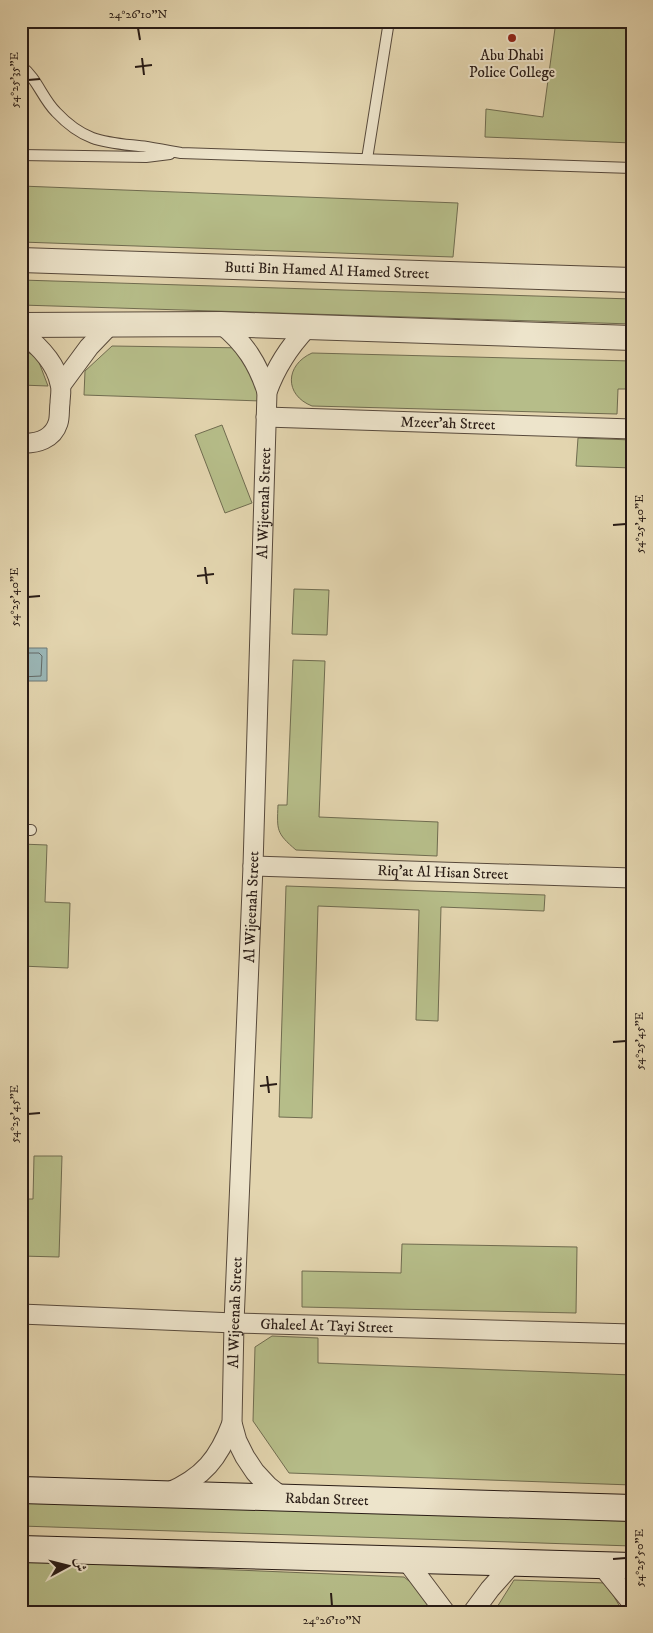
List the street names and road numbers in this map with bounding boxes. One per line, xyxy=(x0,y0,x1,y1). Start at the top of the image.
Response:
street label: Butti Bin Hamed Al Hamed Street xyxy=(224,257,430,283)
street label: Mzeer'ah Street xyxy=(400,412,496,434)
street label: Al Wijeenah Street xyxy=(253,447,275,559)
street label: Al Wijeenah Street xyxy=(239,851,263,963)
street label: Riq'at Al Hisan Street xyxy=(377,860,509,884)
street label: Al Wijeenah Street xyxy=(224,1256,246,1369)
street label: Ghaleel At Tayi Street xyxy=(260,1314,394,1337)
street label: Rabdan Street xyxy=(285,1488,369,1510)

